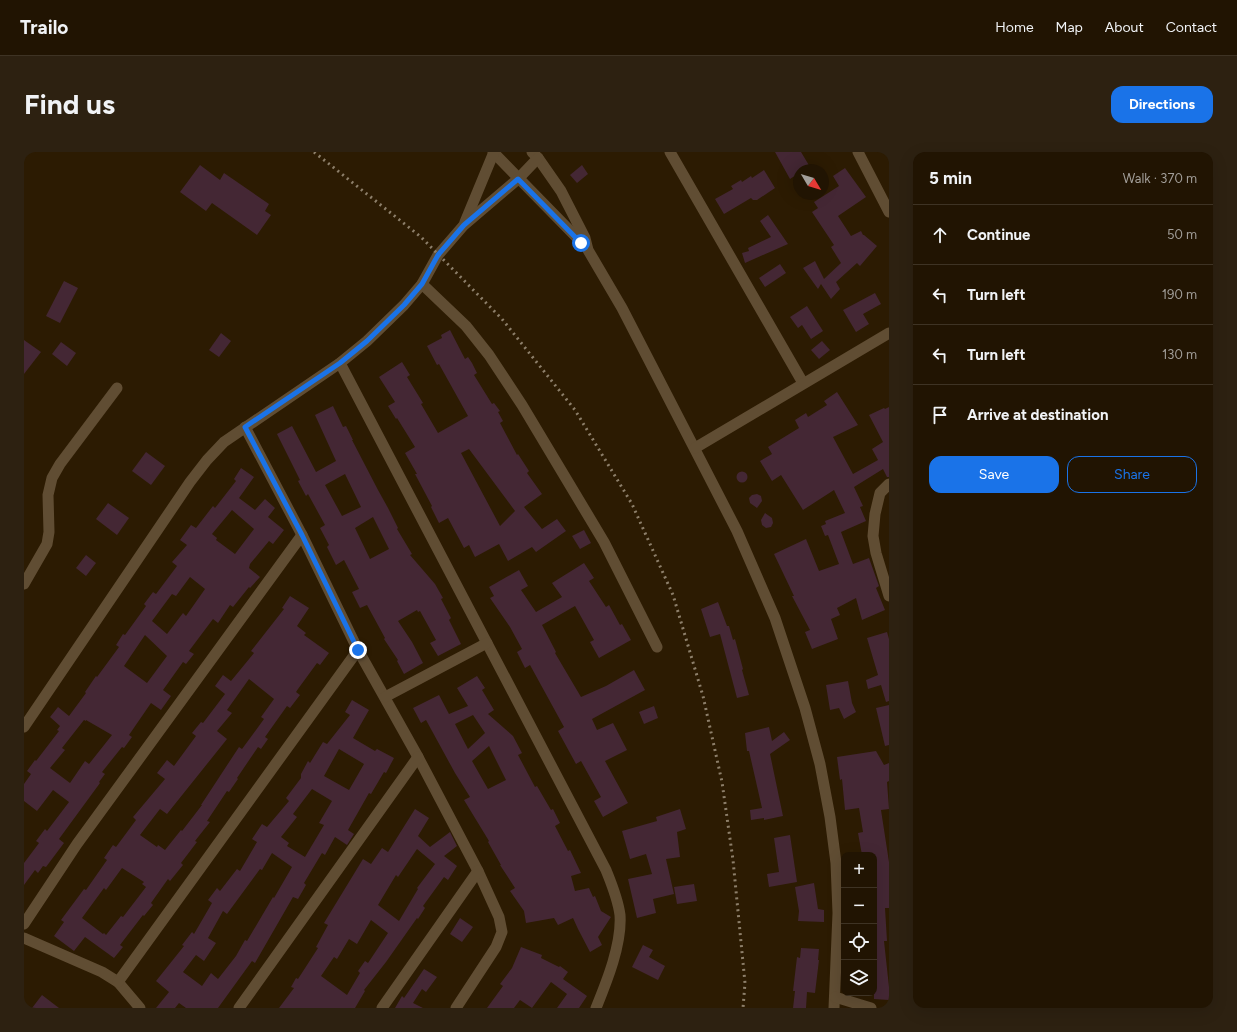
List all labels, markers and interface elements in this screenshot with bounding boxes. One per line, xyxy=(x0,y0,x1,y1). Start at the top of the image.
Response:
text: Trailo xyxy=(20,16,68,39)
text: Home xyxy=(995,19,1034,36)
text: Map xyxy=(1056,19,1083,36)
text: About xyxy=(1105,19,1144,36)
text: Contact xyxy=(1166,19,1217,36)
button: Directions xyxy=(1111,86,1213,123)
text: Find us xyxy=(24,87,115,121)
north arrow xyxy=(793,164,829,200)
text: 5 min xyxy=(929,168,972,188)
text: Walk · 370 m xyxy=(1123,171,1197,186)
icon: ahead xyxy=(929,224,951,246)
text: Continue xyxy=(967,226,1030,244)
text: 50 m xyxy=(1167,227,1197,242)
route start xyxy=(572,234,590,252)
icon: left xyxy=(929,284,951,306)
text: Turn left xyxy=(967,286,1025,304)
text: 190 m xyxy=(1162,287,1197,302)
icon: left xyxy=(929,344,951,366)
text: Turn left xyxy=(967,346,1025,364)
text: 130 m xyxy=(1162,347,1197,362)
icon: arrive xyxy=(929,404,951,426)
text: Arrive at destination xyxy=(967,406,1108,424)
button: Save xyxy=(929,456,1059,493)
button: Share xyxy=(1067,456,1197,493)
route end xyxy=(349,641,367,659)
map controls xyxy=(841,852,877,996)
button: + xyxy=(841,852,877,888)
button: − xyxy=(841,888,877,924)
button: locate xyxy=(841,924,877,960)
button: layers xyxy=(841,960,877,996)

